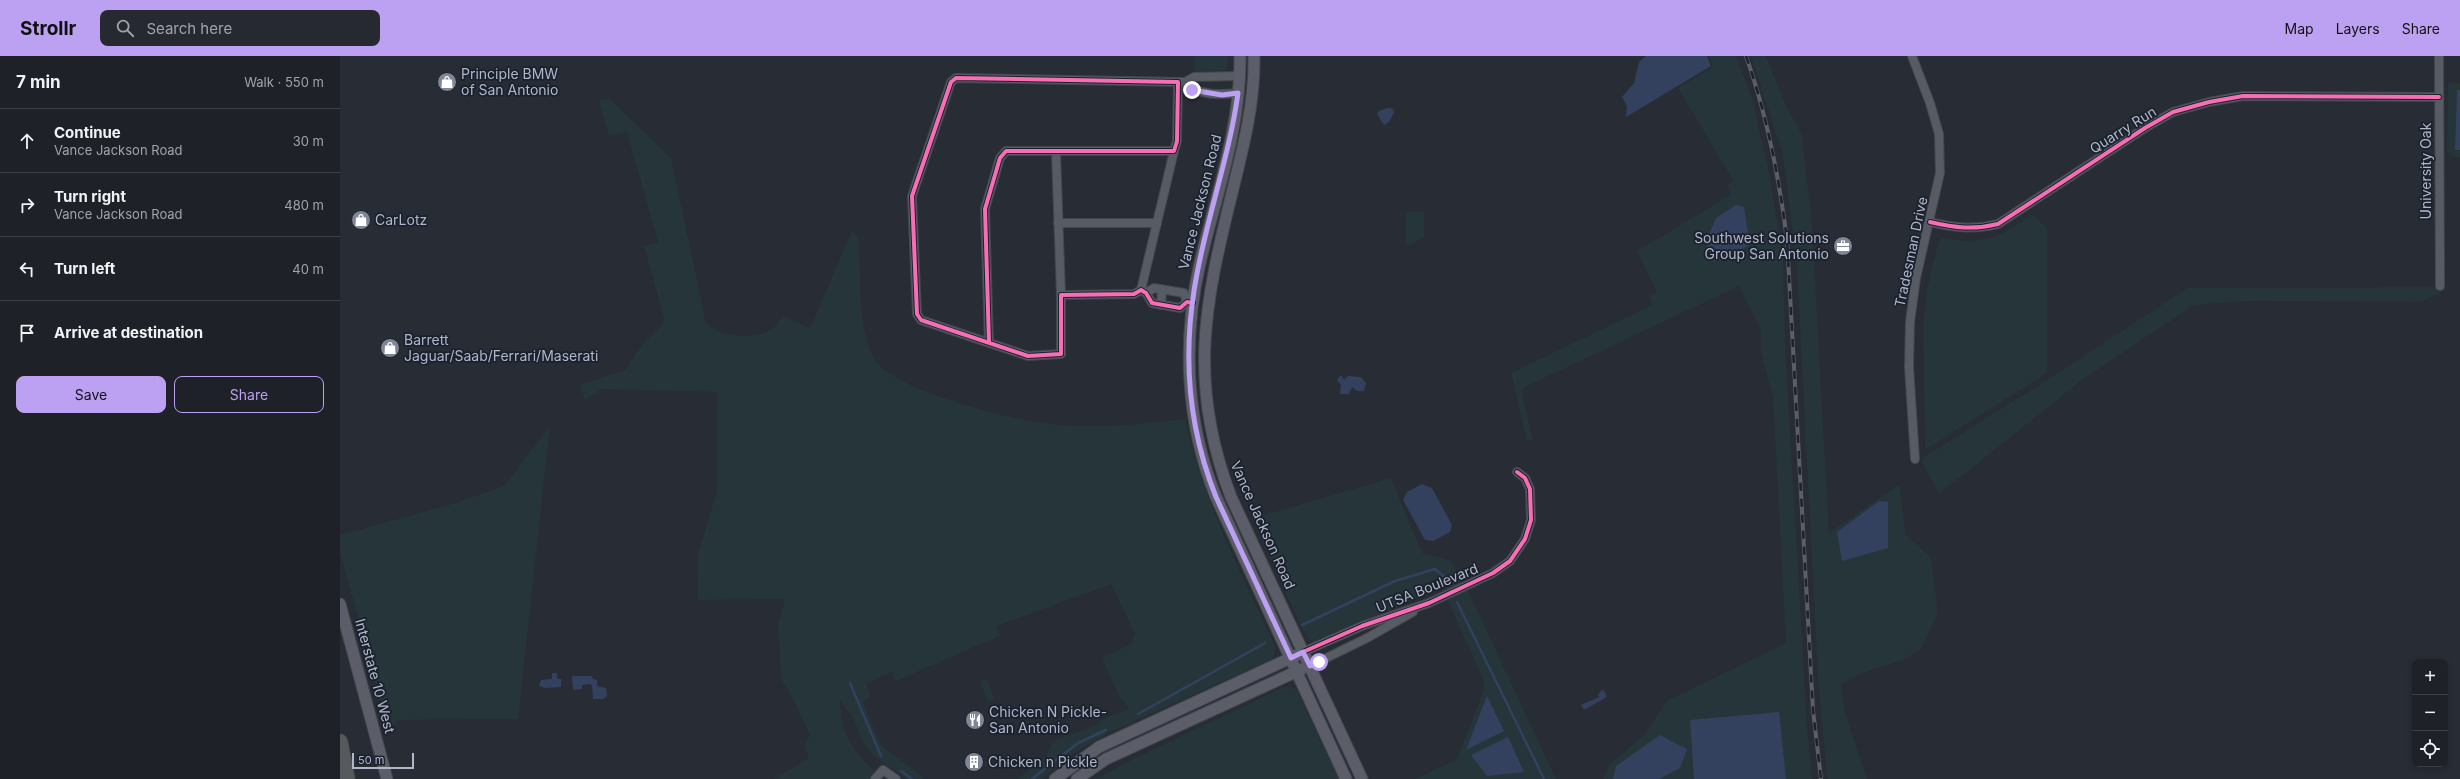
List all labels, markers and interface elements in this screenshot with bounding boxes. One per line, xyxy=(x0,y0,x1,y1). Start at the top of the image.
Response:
search box xyxy=(100,10,380,46)
text: Strollr xyxy=(20,17,76,40)
icon: search xyxy=(114,17,136,39)
text: Search here xyxy=(146,19,232,38)
text: Map xyxy=(2285,20,2314,37)
text: Layers xyxy=(2336,20,2380,37)
text: Share xyxy=(2402,20,2440,37)
place label: Principle BMW of San Antonio xyxy=(461,65,558,98)
shop icon: Principle BMW of San Antonio xyxy=(436,71,458,93)
text: 7 min xyxy=(16,72,61,92)
text: Walk · 550 m xyxy=(244,74,324,90)
route end xyxy=(1183,81,1201,99)
street label: Quarry Run xyxy=(2086,102,2159,157)
street label: University Oak xyxy=(2417,122,2434,219)
text: Continue xyxy=(54,123,121,142)
icon: ahead xyxy=(16,130,38,152)
text: 30 m xyxy=(293,133,324,149)
street label: Vance Jackson Road xyxy=(1175,133,1225,271)
text: Vance Jackson Road xyxy=(54,142,183,158)
text: Turn right xyxy=(54,187,126,206)
icon: right xyxy=(16,194,38,216)
street label: Tradesman Drive xyxy=(1890,195,1931,309)
text: 480 m xyxy=(284,197,324,213)
text: Vance Jackson Road xyxy=(54,206,183,222)
shop icon: CarLotz xyxy=(350,209,372,231)
place label: CarLotz xyxy=(375,211,427,228)
place label: Southwest Solutions Group San Antonio xyxy=(1694,229,1829,262)
office icon: Southwest Solutions Group San Antonio xyxy=(1832,235,1854,257)
icon: left xyxy=(16,258,38,280)
text: Turn left xyxy=(54,259,115,278)
text: 40 m xyxy=(292,261,324,277)
icon: arrive xyxy=(16,322,38,344)
text: Arrive at destination xyxy=(54,323,203,342)
place label: Barrett Jaguar/Saab/Ferrari/Maserati xyxy=(404,331,598,364)
shop icon: Barrett Jaguar/Saab/Ferrari/Maserati xyxy=(379,337,401,359)
button: Save xyxy=(16,376,166,413)
button: Share xyxy=(174,376,324,413)
street label: Vance Jackson Road xyxy=(1228,458,1299,592)
street label: UTSA Boulevard xyxy=(1373,559,1480,616)
street label: Interstate 10 West xyxy=(352,617,399,735)
route start xyxy=(1310,653,1328,671)
map controls xyxy=(2412,659,2448,767)
button: + xyxy=(2412,659,2448,695)
button: − xyxy=(2412,695,2448,731)
place label: Chicken N Pickle- San Antonio xyxy=(989,703,1107,736)
restaurant icon: Chicken N Pickle- San Antonio xyxy=(964,709,986,731)
button: locate xyxy=(2412,731,2448,767)
scale bar xyxy=(352,751,414,770)
building icon: Chicken n Pickle xyxy=(963,751,985,773)
text: 50 m xyxy=(358,753,384,767)
place label: Chicken n Pickle xyxy=(988,753,1097,770)

